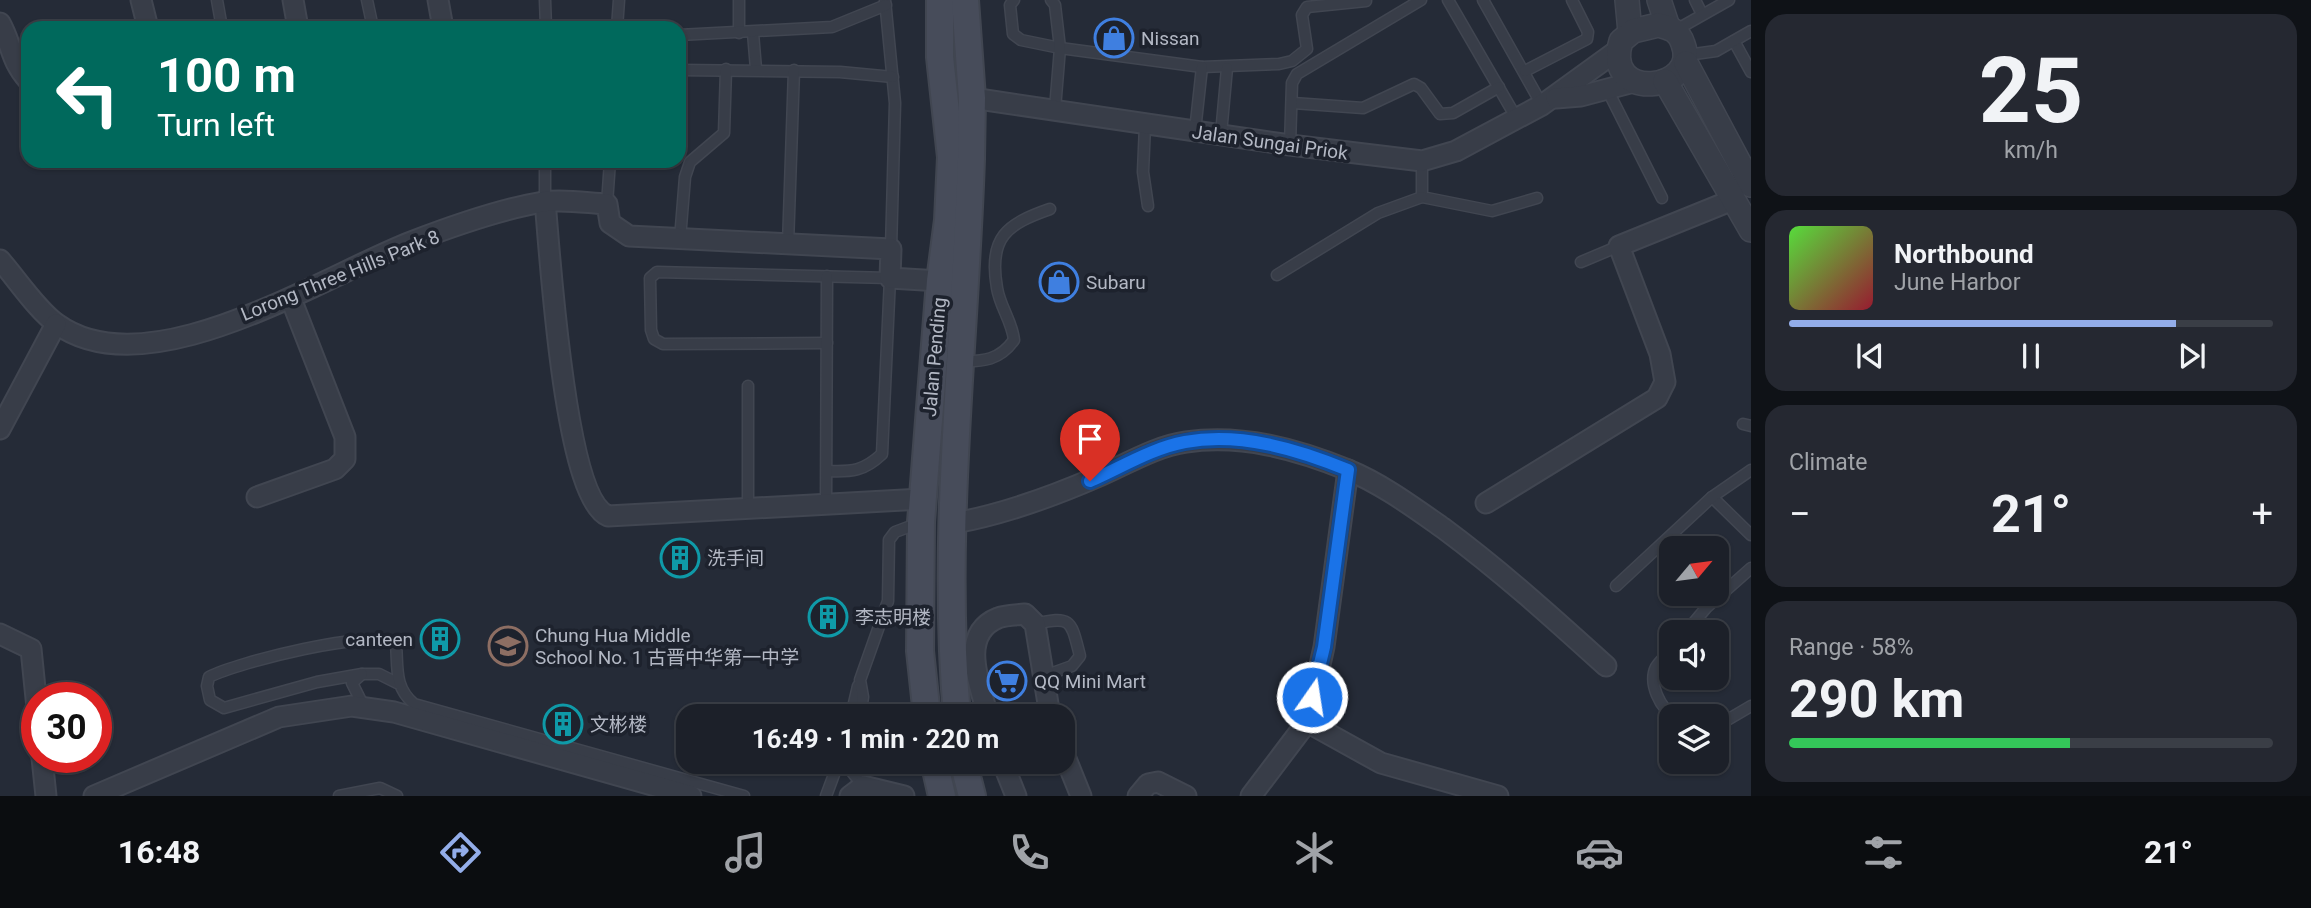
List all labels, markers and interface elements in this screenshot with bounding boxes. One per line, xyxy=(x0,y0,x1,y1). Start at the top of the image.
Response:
shop icon: Nissan xyxy=(1093,17,1135,59)
place label: Nissan xyxy=(1141,27,1200,50)
text: 25 xyxy=(1979,38,2083,144)
text: 100 m xyxy=(157,47,296,104)
icon: left xyxy=(42,49,133,140)
text: Turn left xyxy=(157,106,275,144)
street label: Jalan Sungai Priok xyxy=(1191,120,1350,165)
text: km/h xyxy=(2004,137,2058,164)
street label: Lorong Three Hills Park 8 xyxy=(238,225,443,326)
text: Northbound xyxy=(1894,239,2034,269)
shop icon: Subaru xyxy=(1038,261,1080,303)
text: June Harbor xyxy=(1894,269,2021,296)
place label: Subaru xyxy=(1086,271,1146,294)
street label: Jalan Pending xyxy=(918,296,951,418)
icon: previous xyxy=(1851,337,1889,375)
icon: pause xyxy=(2012,337,2050,375)
icon: next xyxy=(2173,337,2211,375)
pin xyxy=(1060,409,1120,481)
icon: arrive xyxy=(1071,420,1109,458)
text: Climate xyxy=(1789,449,1868,476)
text: 21° xyxy=(1991,484,2071,545)
text: − xyxy=(1789,492,1811,536)
text: + xyxy=(2251,492,2273,536)
north arrow xyxy=(1659,536,1729,606)
map controls xyxy=(1659,536,1729,774)
building icon: 洗手间 xyxy=(659,537,701,579)
place label: 洗手间 xyxy=(707,547,764,570)
building icon: 李志明楼 xyxy=(807,596,849,638)
place label: 李志明楼 xyxy=(855,606,931,629)
building icon: canteen xyxy=(419,618,461,660)
button: sound xyxy=(1659,620,1729,690)
place label: Chung Hua Middle School No. 1 古晋中华第一中学 xyxy=(535,624,799,669)
school or university icon: Chung Hua Middle School No. 1 古晋中华第一中学 xyxy=(487,625,529,667)
place label: canteen xyxy=(345,628,413,651)
text: Range · 58% xyxy=(1789,634,1914,661)
supermarket icon: QQ Mini Mart xyxy=(986,660,1028,702)
position arrow xyxy=(1275,660,1349,734)
text: 290 km xyxy=(1789,669,1964,730)
place label: QQ Mini Mart xyxy=(1034,670,1146,693)
speed limit sign: 30 xyxy=(21,682,112,773)
building icon: 文彬楼 xyxy=(542,703,584,745)
button: layers xyxy=(1659,704,1729,774)
place label: 文彬楼 xyxy=(590,713,647,736)
text: 16:49 · 1 min · 220 m xyxy=(752,724,999,754)
icon: directions xyxy=(436,828,485,877)
icon: music xyxy=(721,828,770,877)
icon: phone xyxy=(1005,828,1054,877)
icon: climate xyxy=(1290,828,1339,877)
icon: car xyxy=(1575,828,1624,877)
icon: filters xyxy=(1859,828,1908,877)
text: 16:48 xyxy=(118,833,200,871)
text: 21° xyxy=(2144,833,2193,871)

